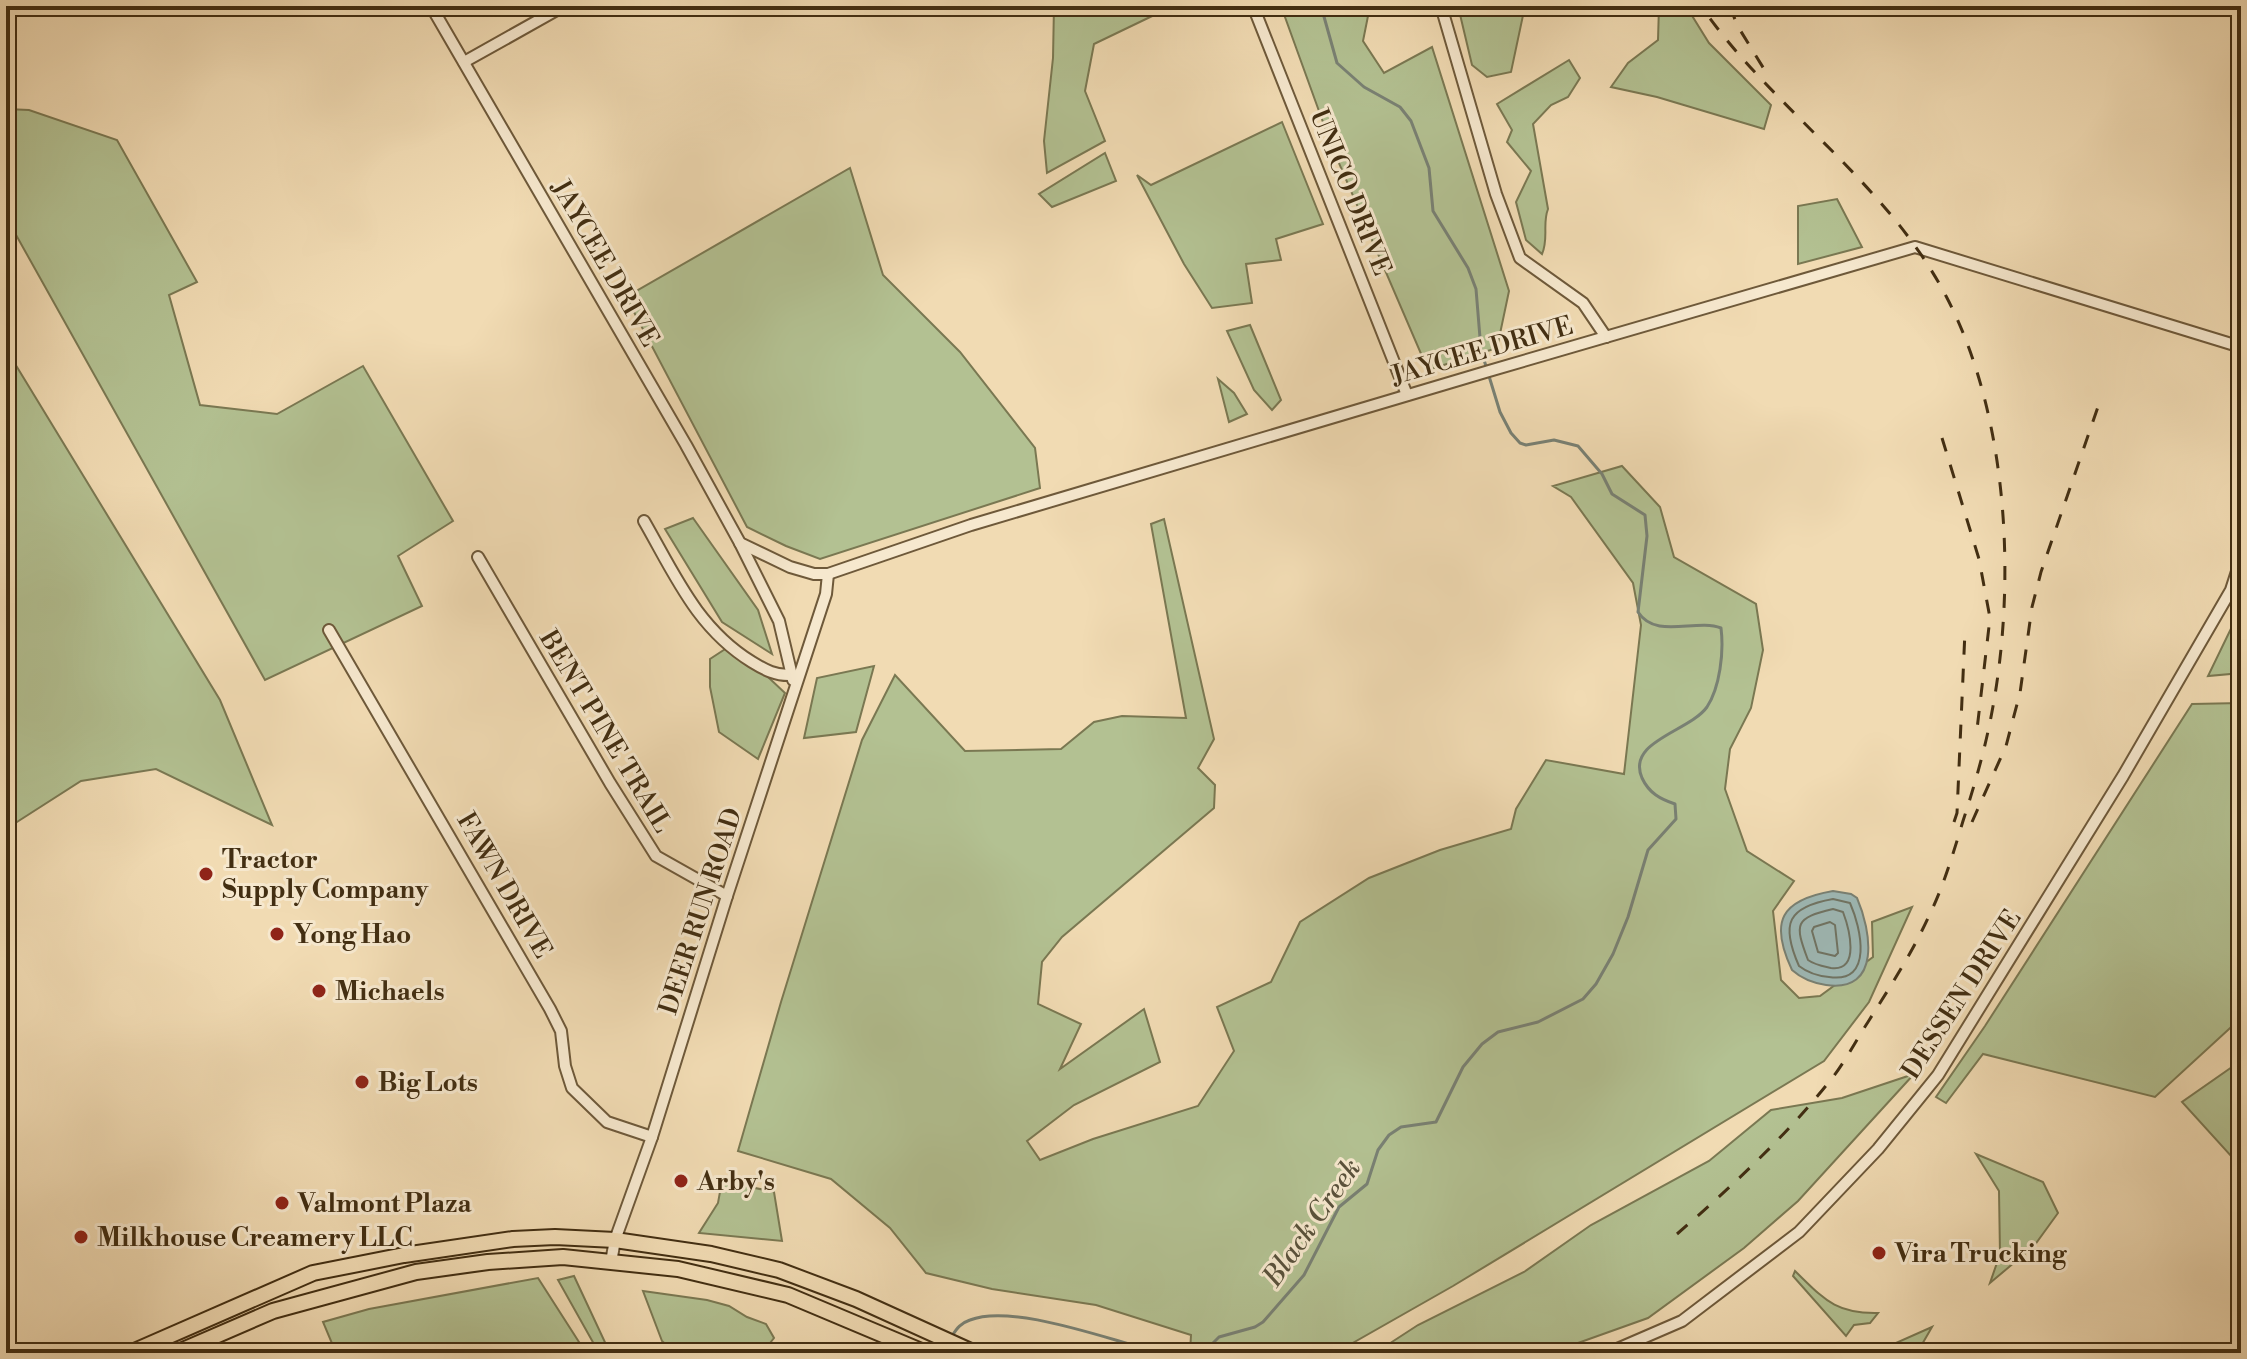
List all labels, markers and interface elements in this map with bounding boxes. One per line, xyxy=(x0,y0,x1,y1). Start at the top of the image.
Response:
street label: UNICO DRIVE xyxy=(1302,105,1398,280)
street label: JAYCEE DRIVE xyxy=(544,173,666,353)
street label: JAYCEE DRIVE xyxy=(1387,310,1577,392)
street label: BENT PINE TRAIL xyxy=(532,624,678,838)
street label: DEER RUN ROAD xyxy=(652,804,749,1019)
street label: FAWN DRIVE xyxy=(449,807,559,964)
place label: Tractor Supply Company xyxy=(222,844,429,906)
marker: Tractor Supply Company xyxy=(197,865,215,883)
street label: DESSEN DRIVE xyxy=(1895,904,2029,1085)
place label: Yong Hao xyxy=(293,919,411,951)
marker: Yong Hao xyxy=(268,925,286,943)
place label: Michaels xyxy=(335,976,445,1008)
marker: Michaels xyxy=(310,982,328,1000)
place label: Big Lots xyxy=(378,1067,478,1099)
marker: Big Lots xyxy=(353,1073,371,1091)
water label: Black Creek xyxy=(1255,1152,1369,1294)
place label: Arby's xyxy=(696,1166,775,1198)
marker: Arby's xyxy=(672,1172,690,1190)
place label: Valmont Plaza xyxy=(297,1188,472,1220)
marker: Valmont Plaza xyxy=(273,1194,291,1212)
place label: Milkhouse Creamery LLC xyxy=(97,1222,413,1254)
marker: Milkhouse Creamery LLC xyxy=(72,1228,90,1246)
place label: Vira Trucking xyxy=(1894,1238,2068,1270)
marker: Vira Trucking xyxy=(1870,1244,1888,1262)

